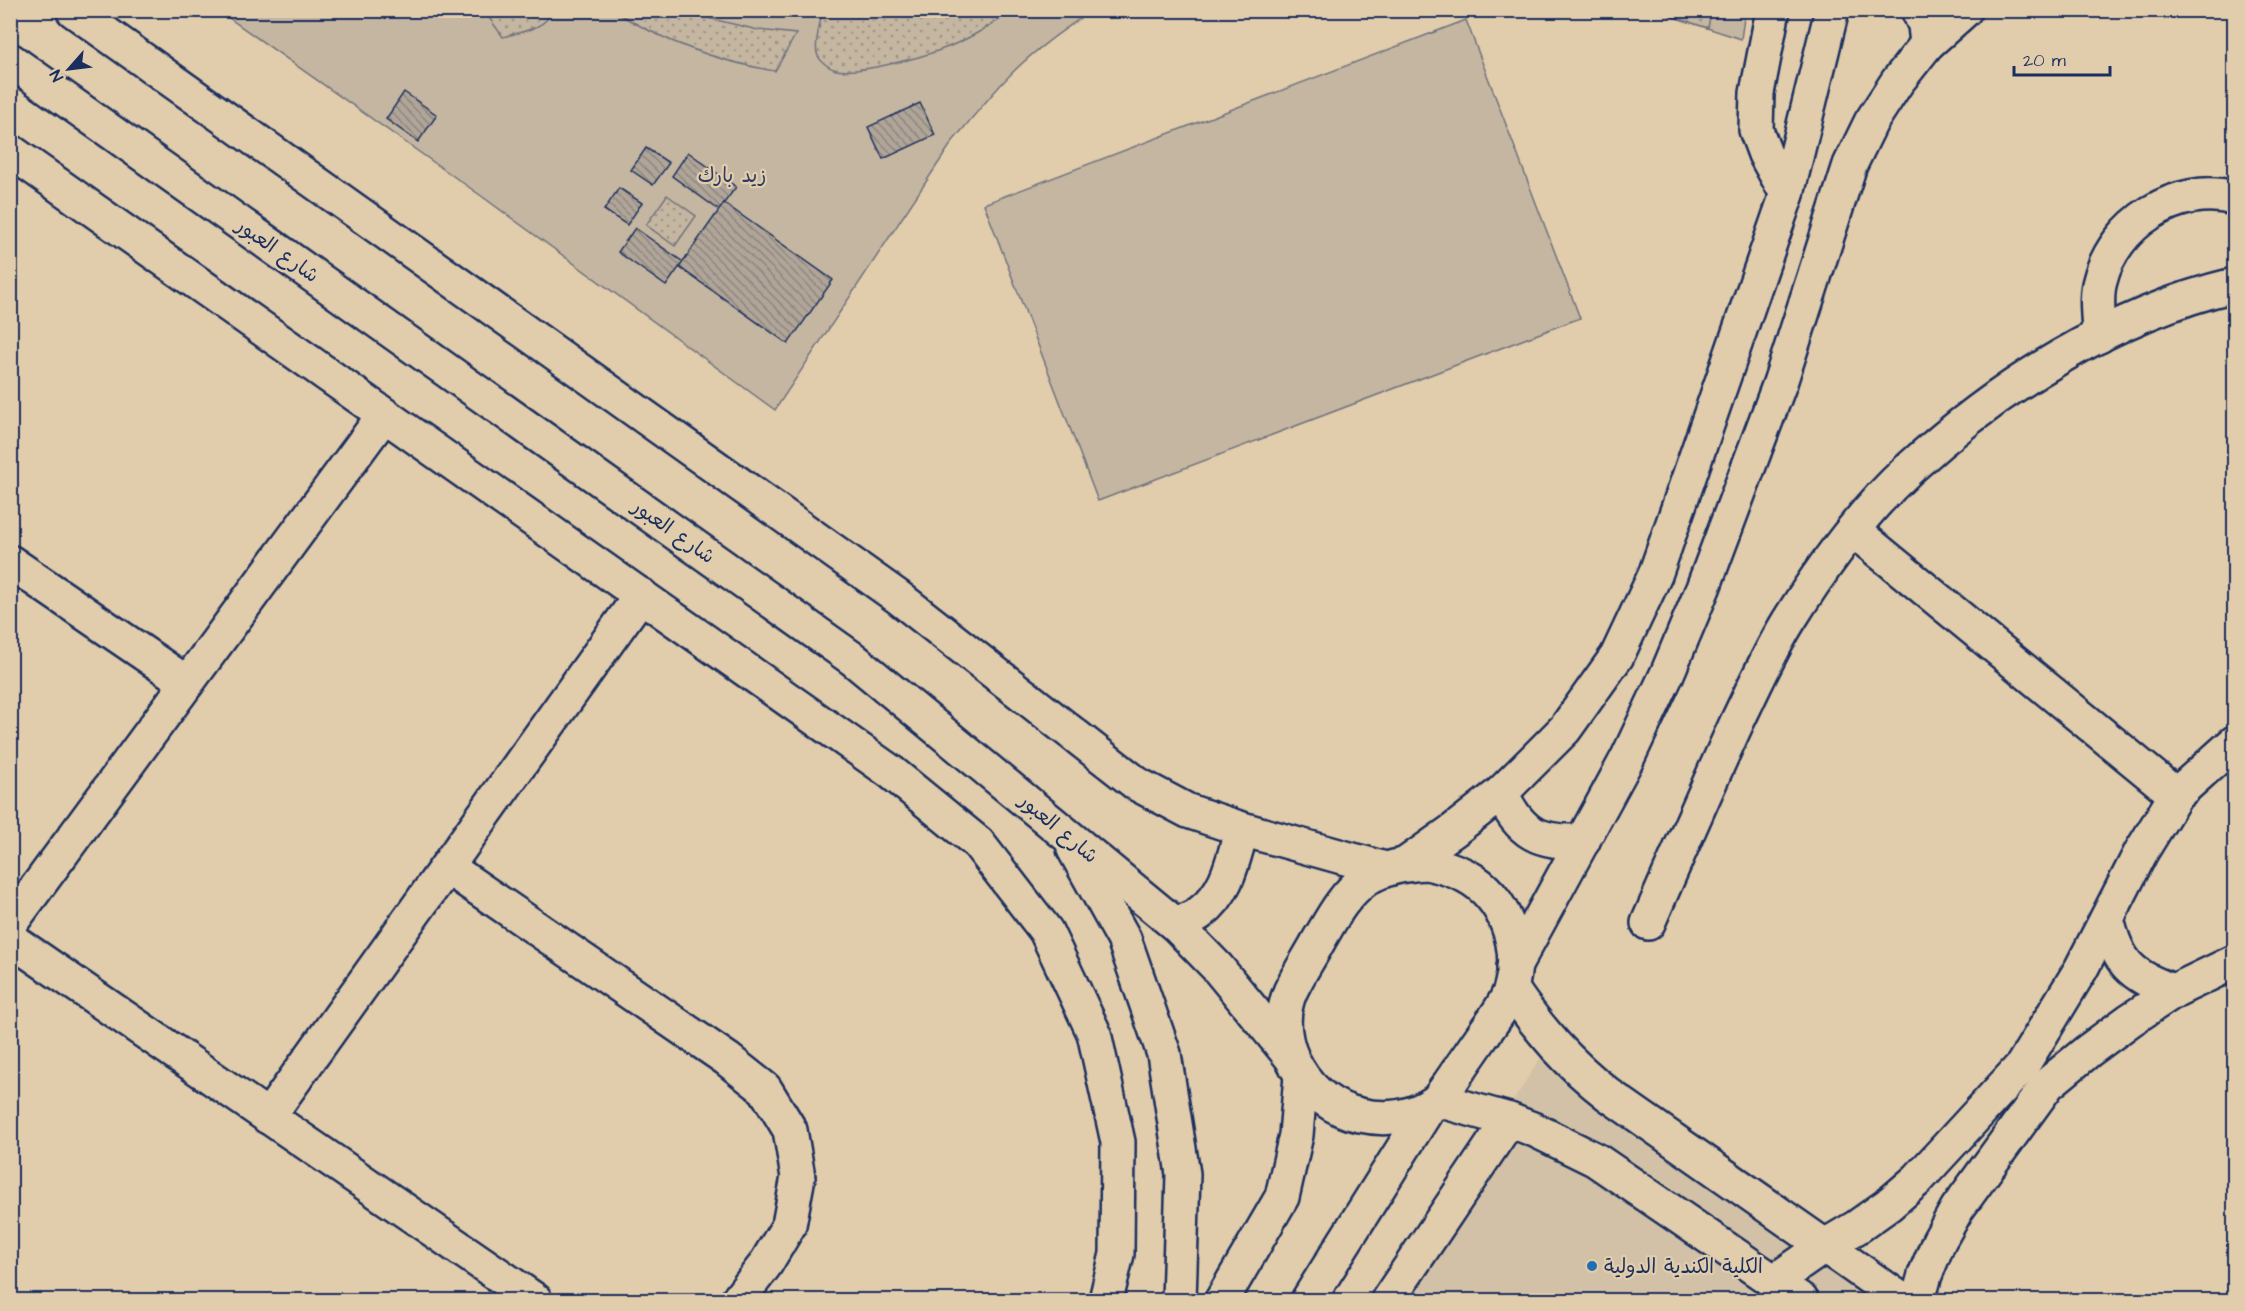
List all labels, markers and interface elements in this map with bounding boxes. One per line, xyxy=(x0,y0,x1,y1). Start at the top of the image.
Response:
north arrow xyxy=(39,39,99,99)
scale bar xyxy=(2014,39,2110,77)
text: 20 m xyxy=(2023,48,2066,73)
text: N xyxy=(45,66,69,85)
park label: زيد بارك xyxy=(698,162,766,190)
street label: شارع العبور xyxy=(229,211,324,290)
street label: شارع العبور xyxy=(625,492,720,571)
street label: شارع العبور xyxy=(1011,786,1104,870)
place label: الكلية الكندية الدولية xyxy=(1604,1253,1763,1281)
marker: الكلية الكندية الدولية xyxy=(1585,1259,1599,1273)

